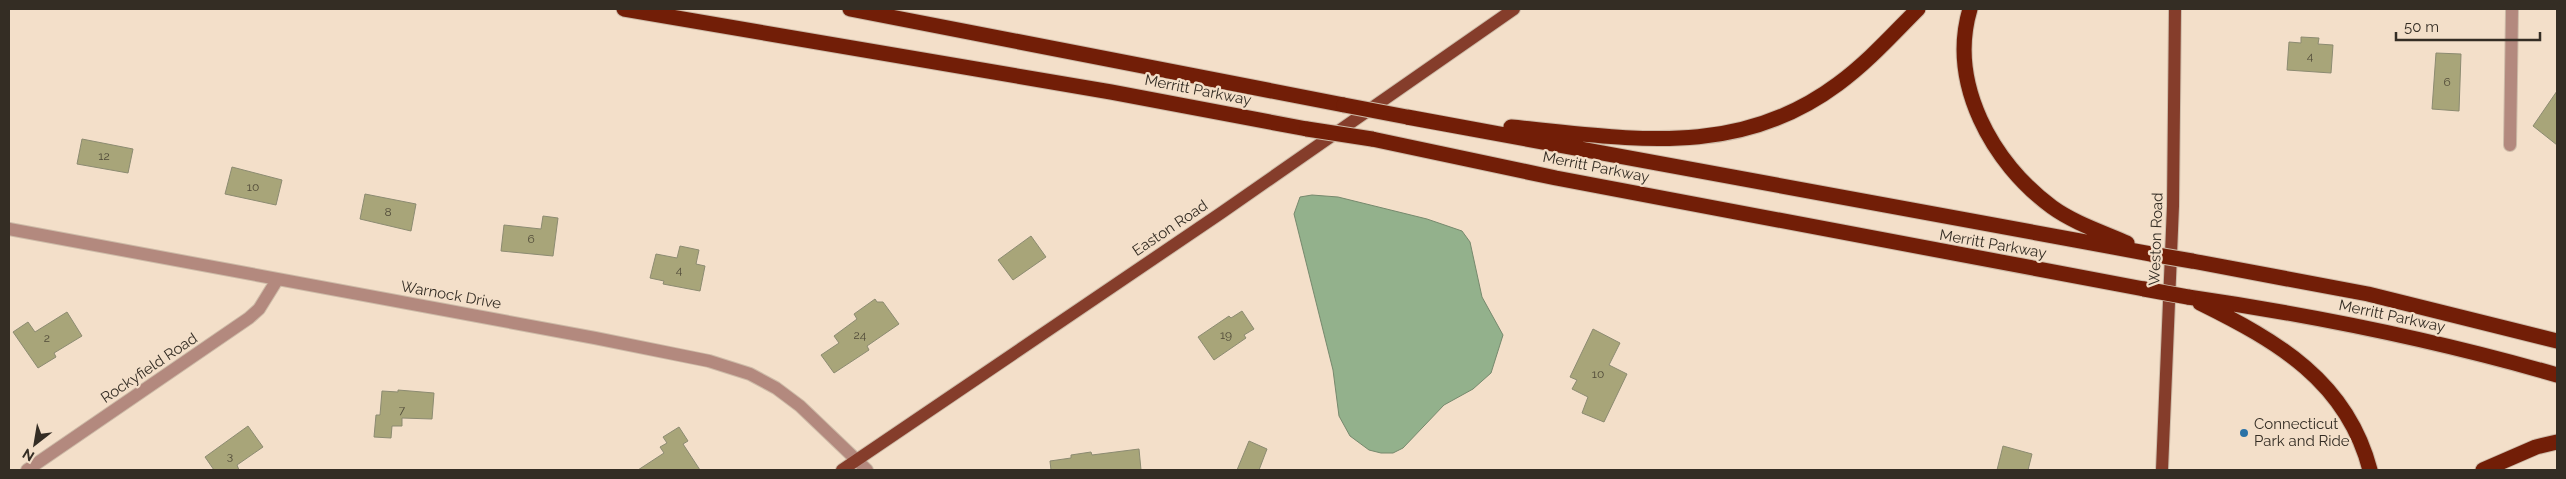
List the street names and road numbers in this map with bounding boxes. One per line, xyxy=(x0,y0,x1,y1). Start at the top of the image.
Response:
street label: Merritt Parkway xyxy=(1143,71,1253,109)
street label: Merritt Parkway xyxy=(1541,148,1651,186)
street label: Weston Road xyxy=(2145,192,2167,286)
street label: Easton Road xyxy=(1129,196,1211,260)
street label: Merritt Parkway xyxy=(1938,226,2048,262)
street label: Warnock Drive xyxy=(399,277,503,313)
street label: Merritt Parkway xyxy=(2337,296,2447,336)
street label: Rockyfield Road xyxy=(97,329,201,407)

